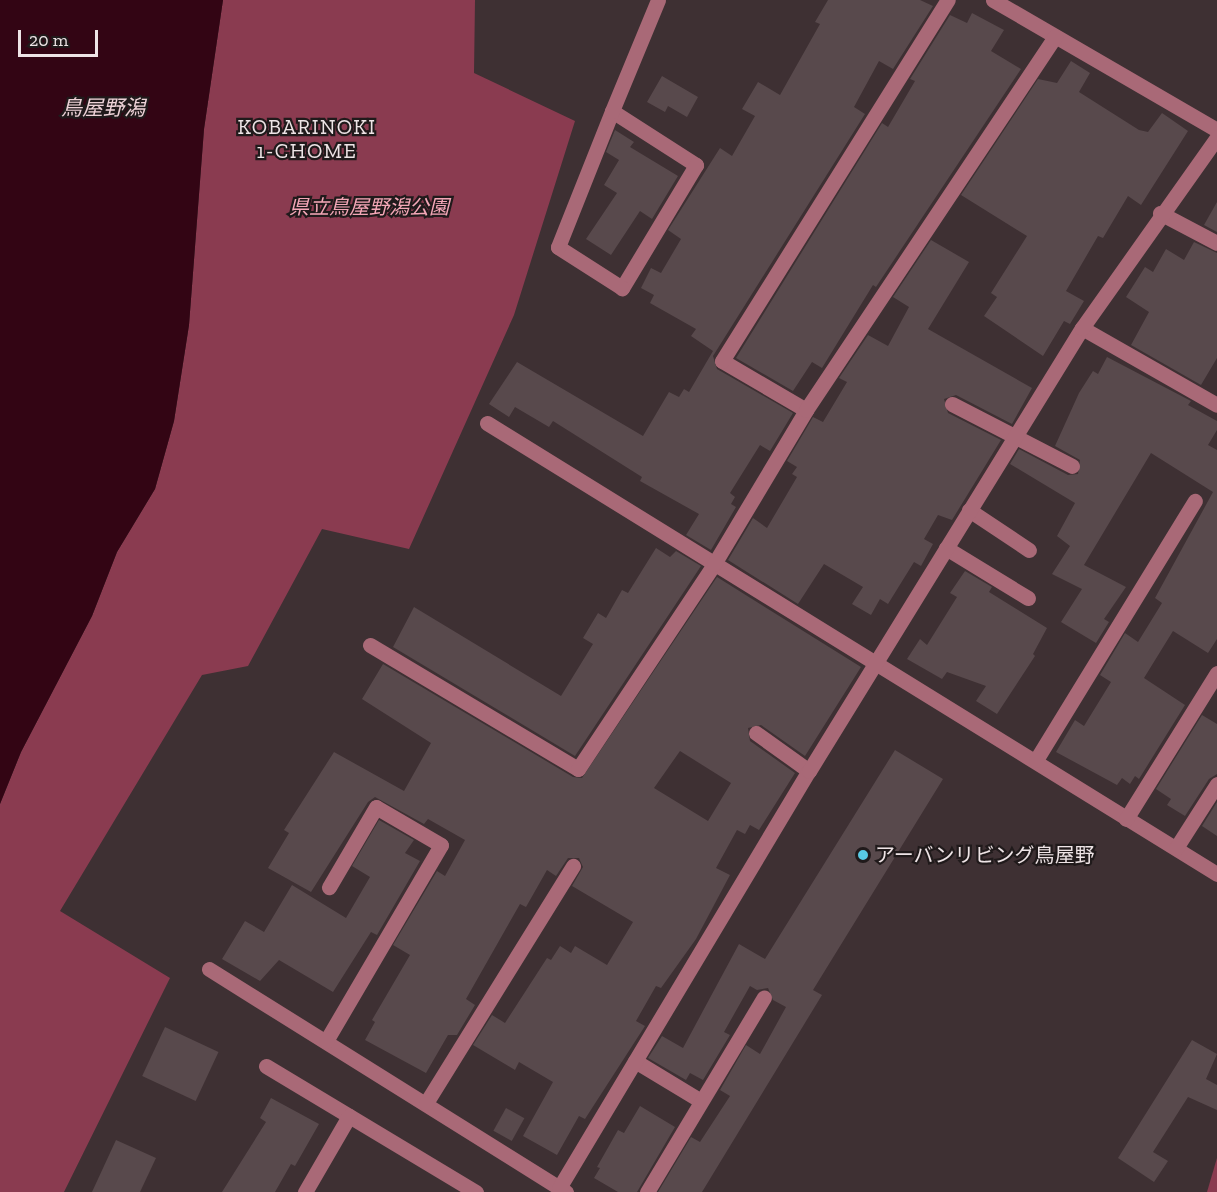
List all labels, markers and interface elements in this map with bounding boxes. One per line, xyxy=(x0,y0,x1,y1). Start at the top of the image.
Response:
scale bar xyxy=(21,18,100,56)
text: 20 m xyxy=(29,29,68,51)
water label: 鳥屋野潟 xyxy=(61,95,145,121)
district label: KOBARINOKI 1-CHOME xyxy=(238,114,376,164)
park label: 県立鳥屋野潟公園 xyxy=(289,195,449,219)
place label: アーバンリビング鳥屋野 xyxy=(875,843,1094,867)
marker: アーバンリビング鳥屋野 xyxy=(856,848,870,862)

